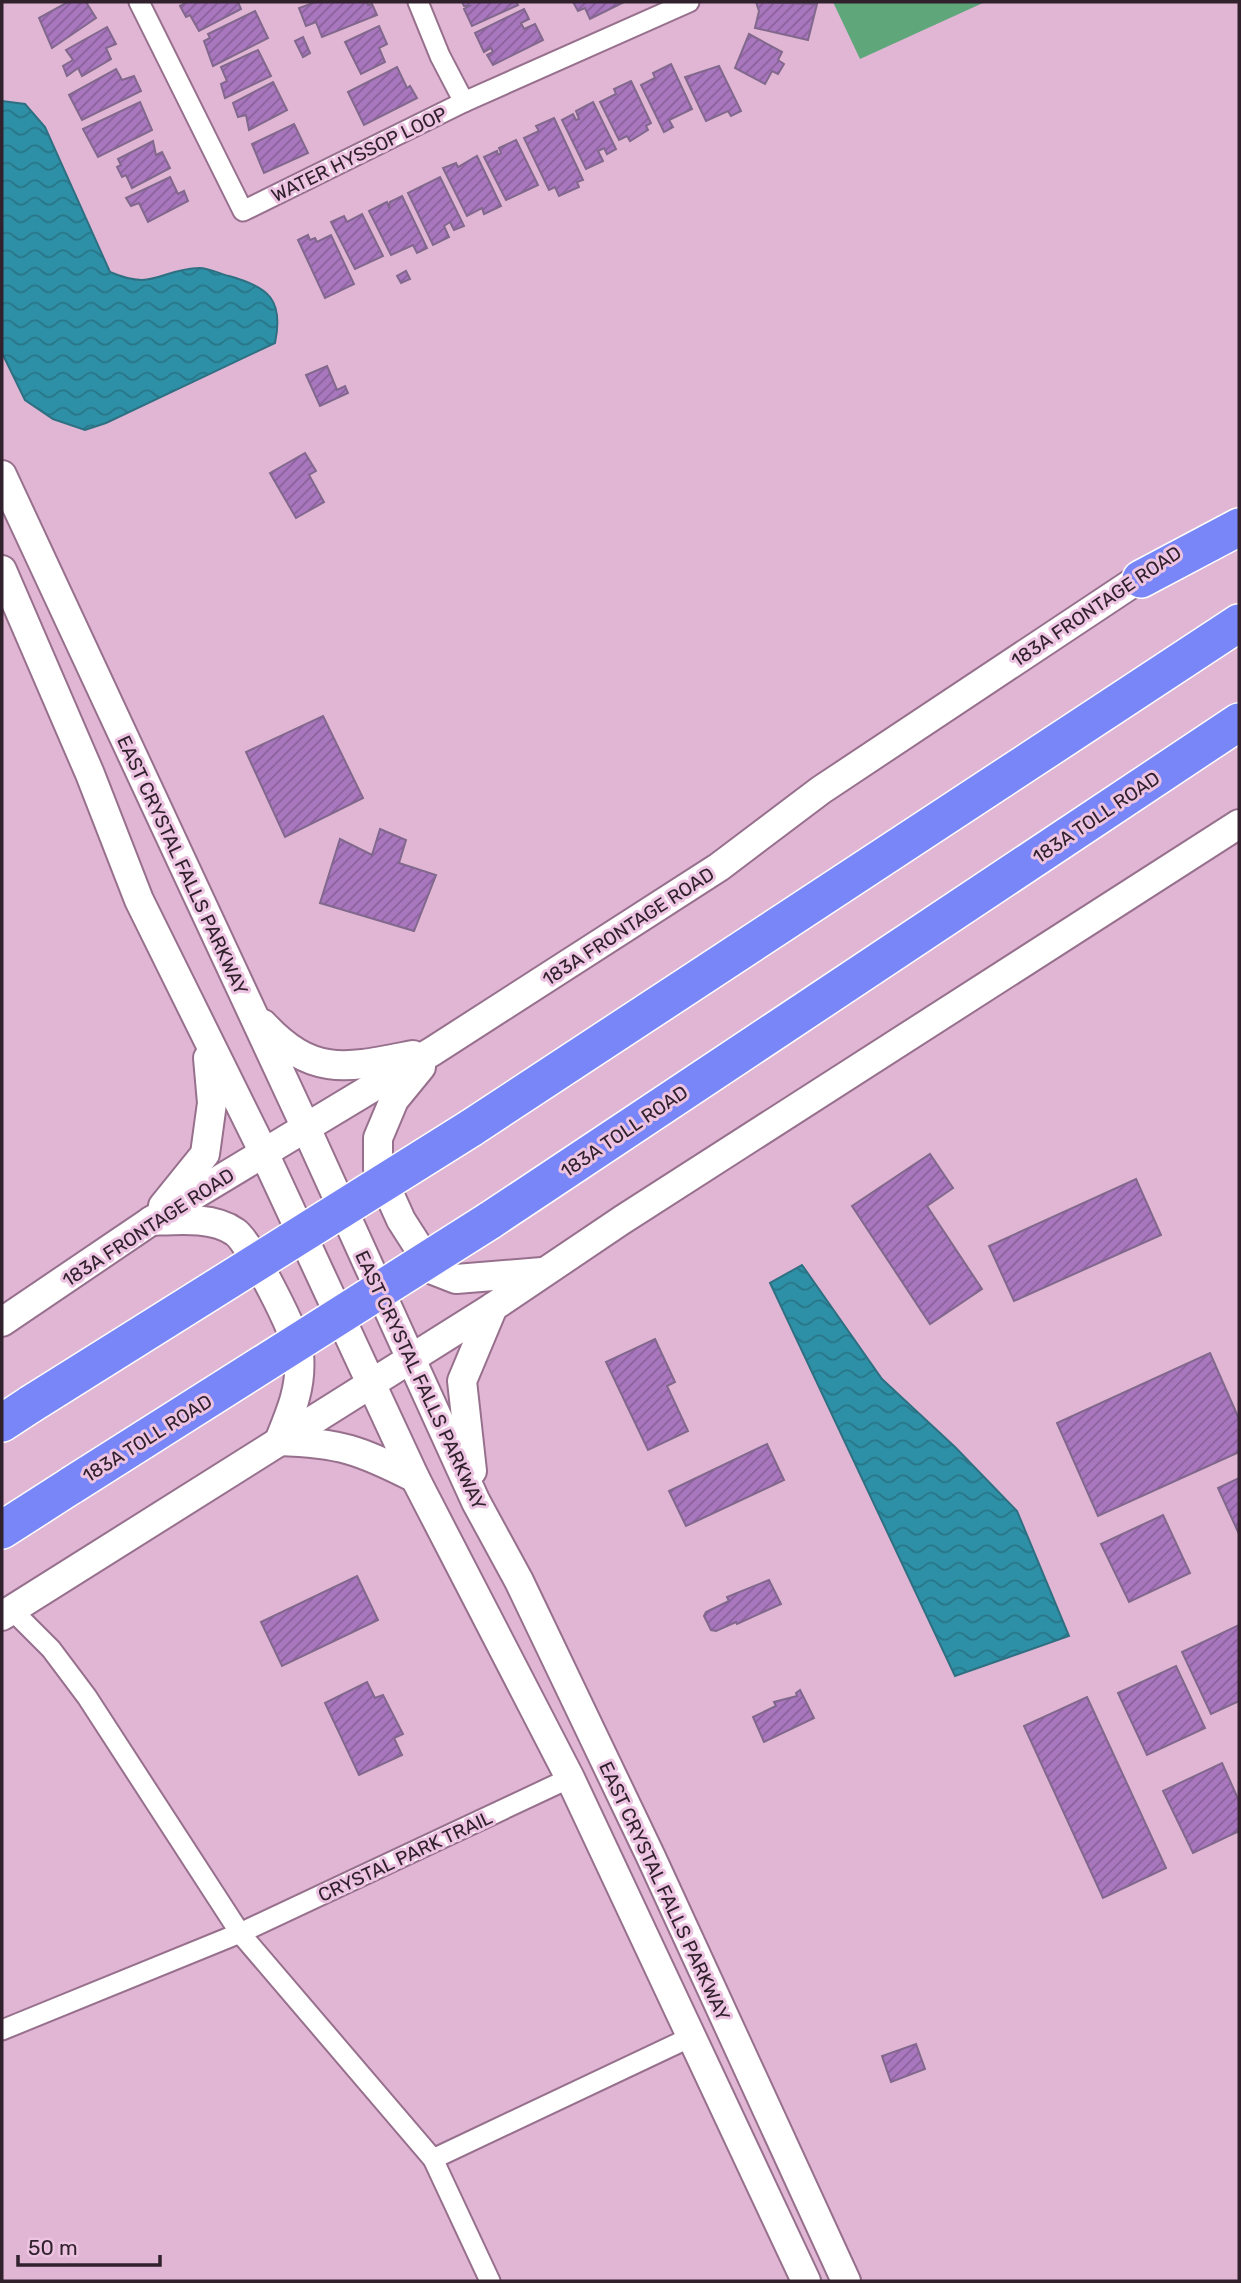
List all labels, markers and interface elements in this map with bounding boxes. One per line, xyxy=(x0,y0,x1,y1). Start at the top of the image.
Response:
street label: WATER HYSSOP LOOP xyxy=(268,102,451,207)
street label: 183A FRONTAGE ROAD xyxy=(1007,541,1186,672)
street label: EAST CRYSTAL FALLS PARKWAY xyxy=(112,732,253,999)
street label: 183A TOLL ROAD xyxy=(1028,766,1164,868)
street label: 183A FRONTAGE ROAD xyxy=(538,862,718,991)
street label: 183A TOLL ROAD xyxy=(556,1080,692,1182)
street label: 183A FRONTAGE ROAD xyxy=(58,1163,238,1292)
street label: EAST CRYSTAL FALLS PARKWAY xyxy=(350,1247,491,1514)
street label: 183A TOLL ROAD xyxy=(78,1389,216,1487)
street label: EAST CRYSTAL FALLS PARKWAY xyxy=(594,1758,735,2025)
street label: CRYSTAL PARK TRAIL xyxy=(315,1806,496,1907)
scale bar xyxy=(18,2224,159,2268)
text: 50 m xyxy=(28,2235,78,2260)

